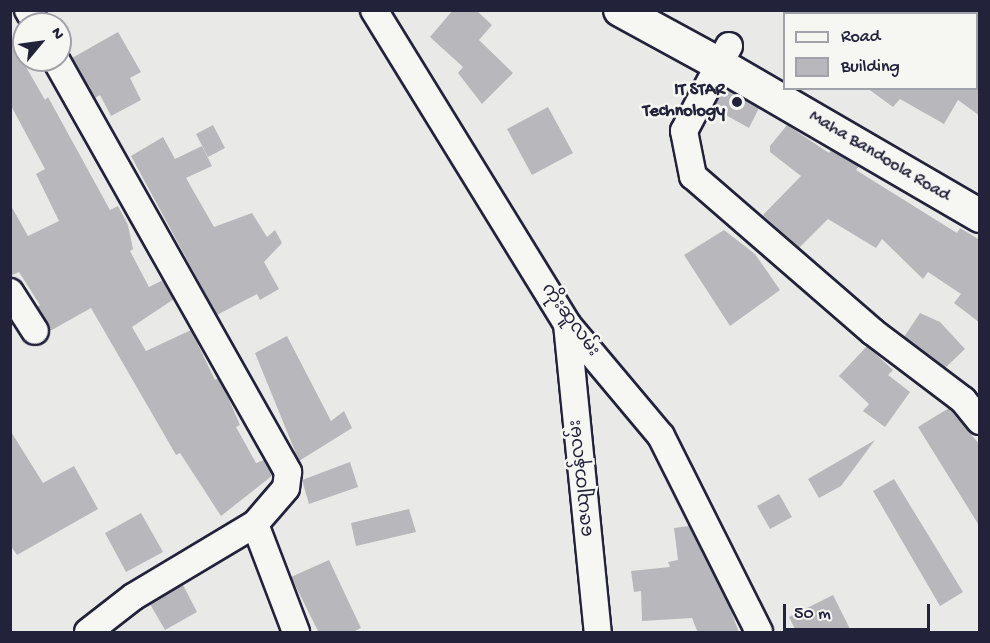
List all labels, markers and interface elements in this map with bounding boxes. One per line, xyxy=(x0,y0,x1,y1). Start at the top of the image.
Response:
north arrow xyxy=(12,12,72,72)
legend xyxy=(783,12,978,90)
text: N xyxy=(46,25,67,43)
text: Road xyxy=(841,27,880,48)
text: Building xyxy=(841,57,900,78)
place label: IT STAR Technology xyxy=(643,81,725,124)
marker: IT STAR Technology xyxy=(730,95,744,109)
street label: Maha Bandoola Road xyxy=(804,106,954,208)
street label: ကိုးဆူလမ်း xyxy=(535,280,603,362)
street label: ဇေယျတန်လမ်း xyxy=(566,418,600,538)
scale bar xyxy=(786,592,933,630)
text: 50 m xyxy=(794,604,831,625)

